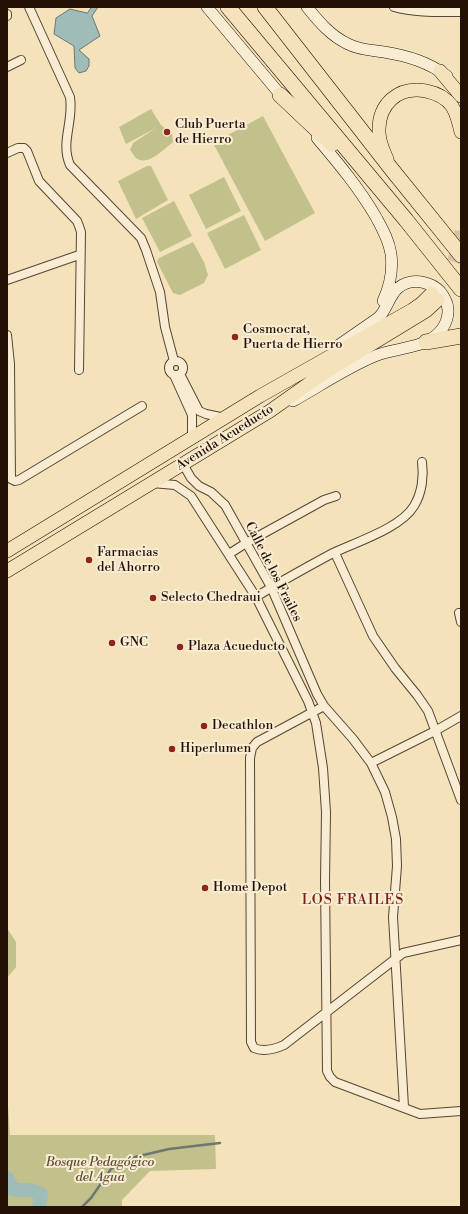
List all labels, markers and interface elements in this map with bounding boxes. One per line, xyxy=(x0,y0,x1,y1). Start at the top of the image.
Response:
place label: Club Puerta de Hierro xyxy=(175,117,246,148)
marker: Club Puerta de Hierro xyxy=(162,127,172,137)
place label: Cosmocrat, Puerta de Hierro xyxy=(243,322,343,353)
marker: Cosmocrat, Puerta de Hierro xyxy=(230,332,240,342)
street label: Avenida Acueducto xyxy=(173,402,277,474)
street label: Calle de los Frailes xyxy=(241,520,305,624)
place label: Farmacias del Ahorro xyxy=(97,545,160,576)
marker: Farmacias del Ahorro xyxy=(84,555,94,565)
place label: Selecto Chedraui xyxy=(161,590,261,606)
marker: Selecto Chedraui xyxy=(148,593,158,603)
place label: GNC xyxy=(120,635,148,651)
marker: GNC xyxy=(107,638,117,648)
place label: Plaza Acueducto xyxy=(188,639,285,655)
marker: Plaza Acueducto xyxy=(175,642,185,652)
place label: Decathlon xyxy=(212,718,273,734)
marker: Decathlon xyxy=(199,721,209,731)
place label: Hiperlumen xyxy=(180,741,251,757)
marker: Hiperlumen xyxy=(167,744,177,754)
place label: Home Depot xyxy=(213,880,287,896)
marker: Home Depot xyxy=(200,883,210,893)
district label: LOS FRAILES xyxy=(302,893,404,909)
park label: Bosque Pedagógico del Agua xyxy=(46,1155,154,1186)

